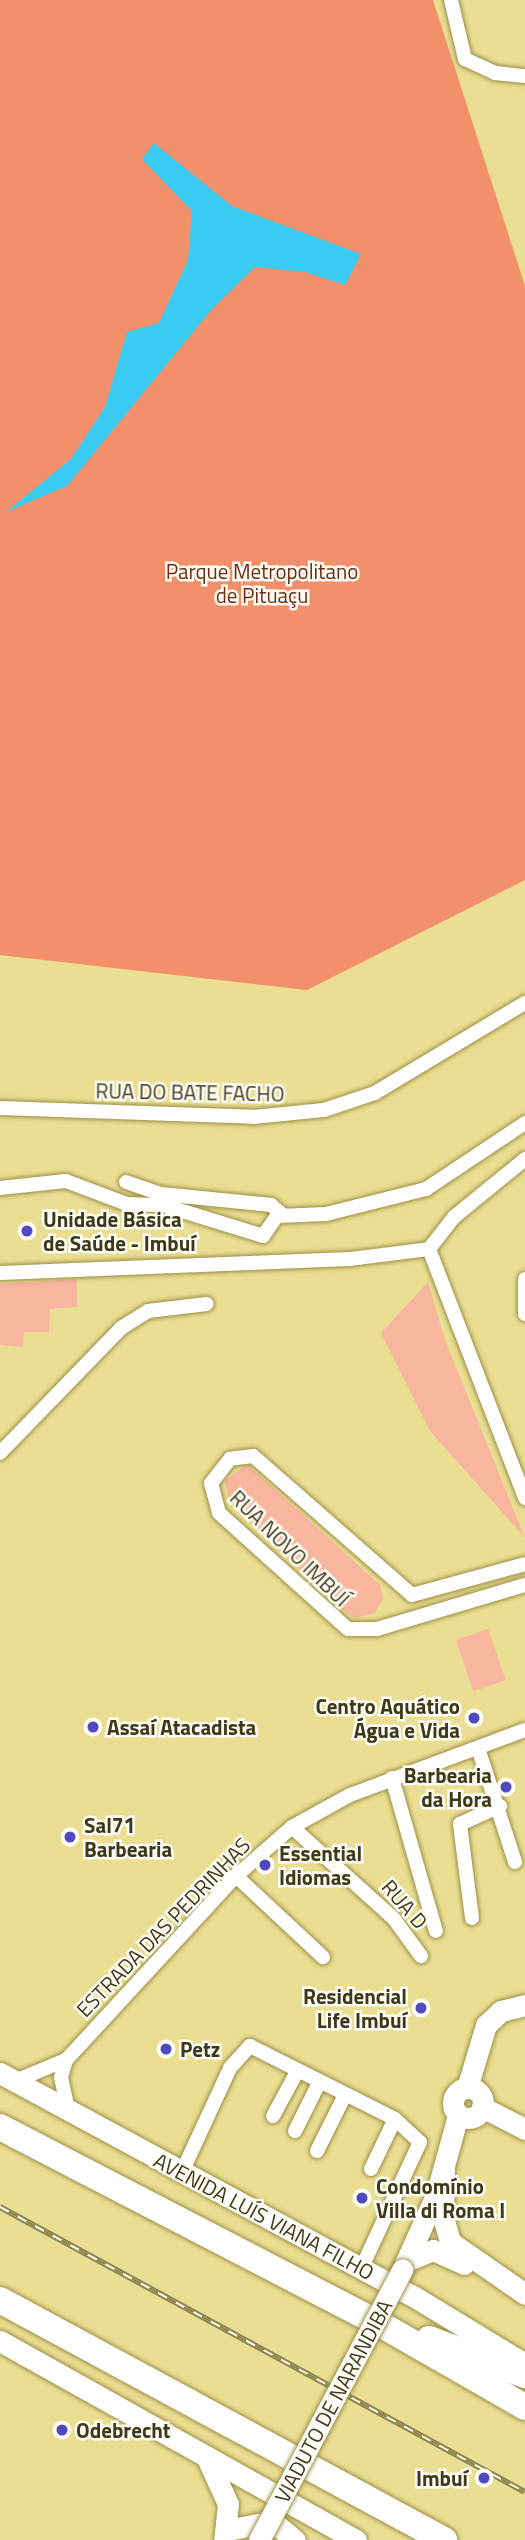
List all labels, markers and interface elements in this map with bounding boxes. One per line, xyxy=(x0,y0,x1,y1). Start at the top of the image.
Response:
park label: Parque Metropolitano de Pituaçu xyxy=(166,558,358,608)
street label: RUA DO BATE FACHO xyxy=(95,1078,285,1106)
place label: Unidade Básica de Saúde - Imbuí xyxy=(43,1206,196,1256)
marker: Unidade Básica de Saúde - Imbuí xyxy=(17,1221,37,1241)
street label: RUA NOVO IMBUÍ xyxy=(225,1485,355,1611)
place label: Centro Aquático Água e Vida xyxy=(315,1693,460,1743)
marker: Centro Aquático Água e Vida xyxy=(466,1710,482,1726)
place label: Assaí Atacadista xyxy=(107,1714,256,1740)
marker: Assaí Atacadista xyxy=(85,1719,101,1735)
place label: Barbearia da Hora xyxy=(404,1762,492,1812)
marker: Barbearia da Hora xyxy=(498,1779,514,1795)
place label: Sal71 Barbearia xyxy=(84,1812,172,1862)
marker: Sal71 Barbearia xyxy=(62,1829,78,1845)
street label: ESTRADA DAS PEDRINHAS xyxy=(71,1832,255,2022)
place label: Essential Idiomas xyxy=(279,1840,362,1890)
marker: Essential Idiomas xyxy=(257,1857,273,1873)
street label: RUA D xyxy=(377,1874,433,1934)
place label: Residencial Life Imbuí xyxy=(303,1983,407,2033)
marker: Residencial Life Imbuí xyxy=(413,2000,429,2016)
place label: Petz xyxy=(180,2036,220,2062)
marker: Petz xyxy=(158,2041,174,2057)
street label: AVENIDA LUÍS VIANA FILHO xyxy=(150,2147,378,2285)
place label: Condomínio Villa di Roma I xyxy=(376,2173,505,2223)
marker: Condomínio Villa di Roma I xyxy=(354,2190,370,2206)
street label: VIADUTO DE NARANDIBA xyxy=(269,2295,397,2507)
place label: Odebrecht xyxy=(76,2417,170,2443)
marker: Odebrecht xyxy=(54,2422,70,2438)
place label: Imbuí xyxy=(416,2465,468,2491)
marker: Imbuí xyxy=(474,2468,494,2488)

